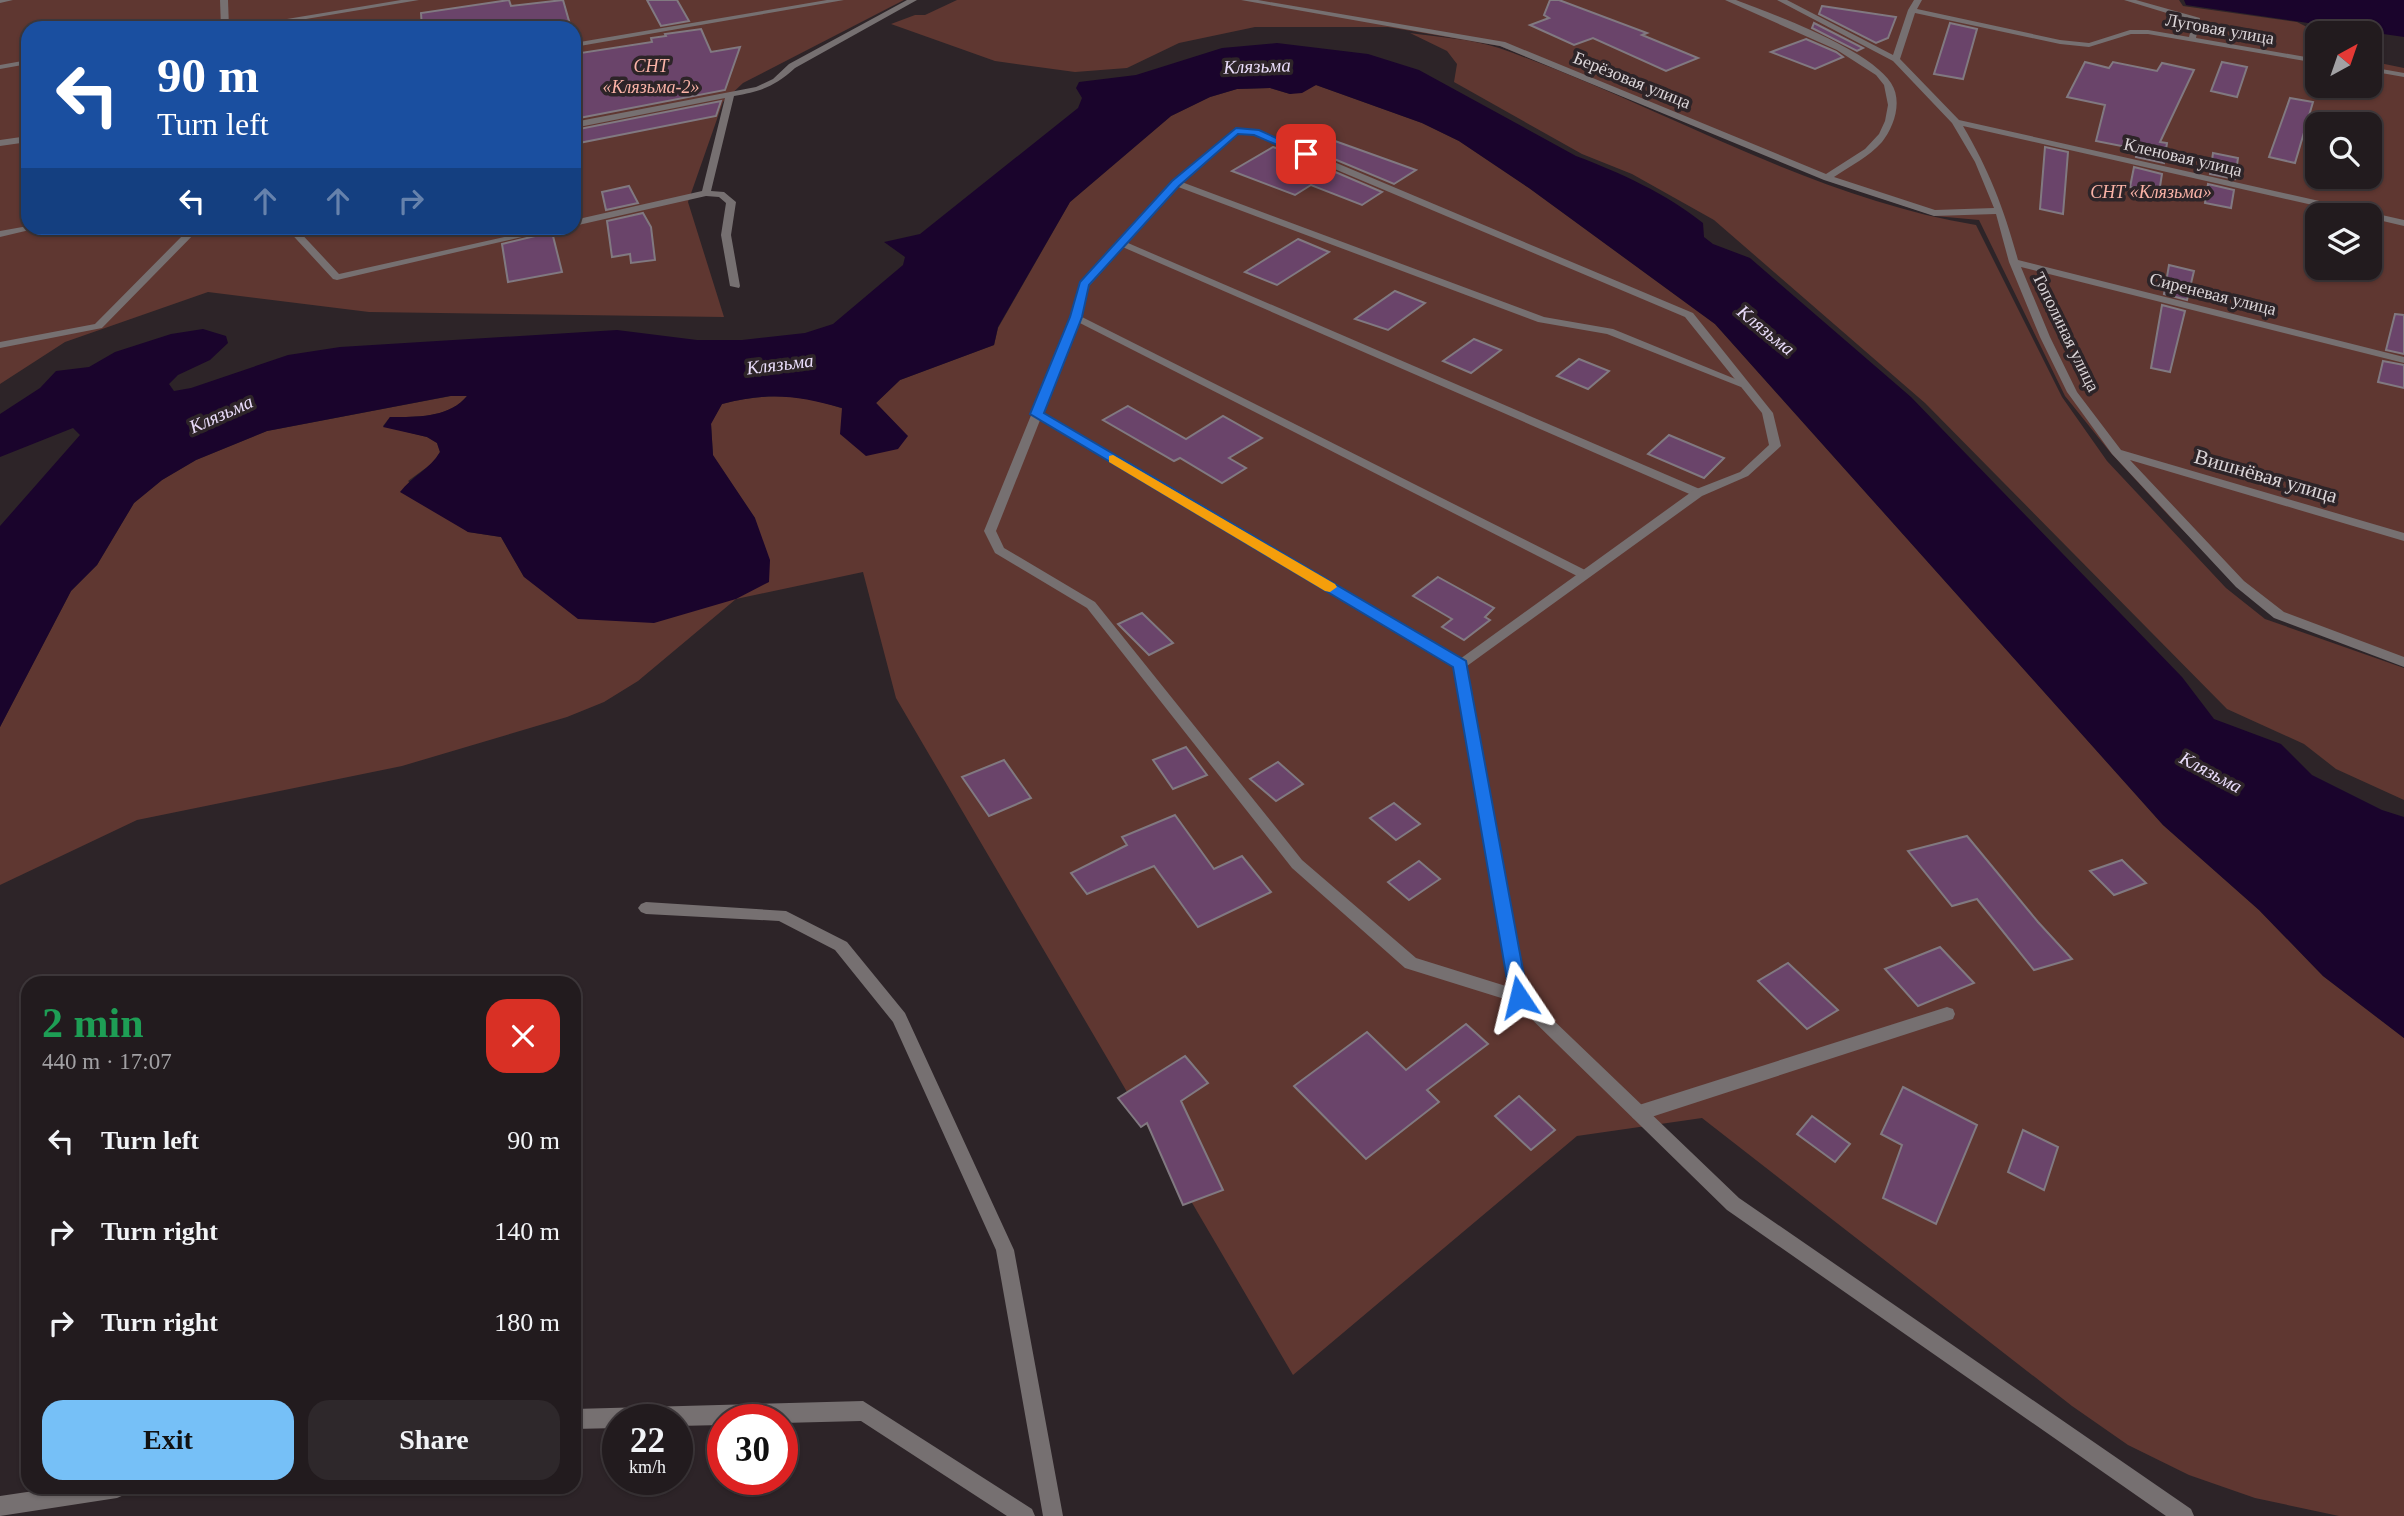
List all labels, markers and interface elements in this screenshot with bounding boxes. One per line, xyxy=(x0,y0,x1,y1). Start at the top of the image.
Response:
street label: Луговая улица xyxy=(2164,10,2276,48)
north arrow xyxy=(2305,21,2382,98)
map controls xyxy=(2305,21,2382,280)
street label: Берёзовая улица xyxy=(1570,47,1694,113)
text: 90 m xyxy=(157,48,259,103)
icon: left xyxy=(42,49,133,140)
water label: Клязьма xyxy=(1222,54,1291,78)
park label: СНТ «Клязьма-2» xyxy=(603,56,699,97)
text: Turn left xyxy=(157,106,269,142)
button: search xyxy=(2305,112,2382,189)
pin xyxy=(1276,124,1336,184)
street label: Кленовая улица xyxy=(2122,134,2244,180)
icon: arrive xyxy=(1287,135,1325,173)
icon: left xyxy=(173,182,211,220)
icon: ahead xyxy=(246,182,284,220)
icon: ahead xyxy=(319,182,357,220)
icon: right xyxy=(392,182,430,220)
park label: СНТ «Клязьма» xyxy=(2090,182,2212,202)
button: layers xyxy=(2305,203,2382,280)
street label: Тополиная улица xyxy=(2028,269,2104,395)
street label: Сиреневая улица xyxy=(2148,269,2278,319)
water label: Клязьма xyxy=(1732,300,1799,359)
water label: Клязьма xyxy=(744,349,815,379)
water label: Клязьма xyxy=(185,391,256,438)
street label: Вишнёвая улица xyxy=(2192,444,2341,508)
water label: Клязьма xyxy=(2175,746,2246,797)
position arrow xyxy=(1482,960,1556,1034)
button: close xyxy=(486,999,560,1073)
text: 2 min xyxy=(42,1000,144,1046)
text: 440 m · 17:07 xyxy=(42,1049,172,1074)
icon: left xyxy=(42,1122,80,1160)
text: Turn left xyxy=(101,1126,199,1155)
text: 90 m xyxy=(507,1126,560,1155)
icon: right xyxy=(42,1213,80,1251)
text: Turn right xyxy=(101,1217,218,1246)
text: 140 m xyxy=(494,1217,560,1246)
icon: right xyxy=(42,1304,80,1342)
text: Turn right xyxy=(101,1308,218,1337)
text: 180 m xyxy=(494,1308,560,1337)
button: Exit xyxy=(42,1400,294,1480)
button: Share xyxy=(308,1400,560,1480)
speed limit sign: 30 xyxy=(707,1404,798,1495)
text: 22 xyxy=(630,1421,665,1460)
text: km/h xyxy=(629,1457,666,1477)

